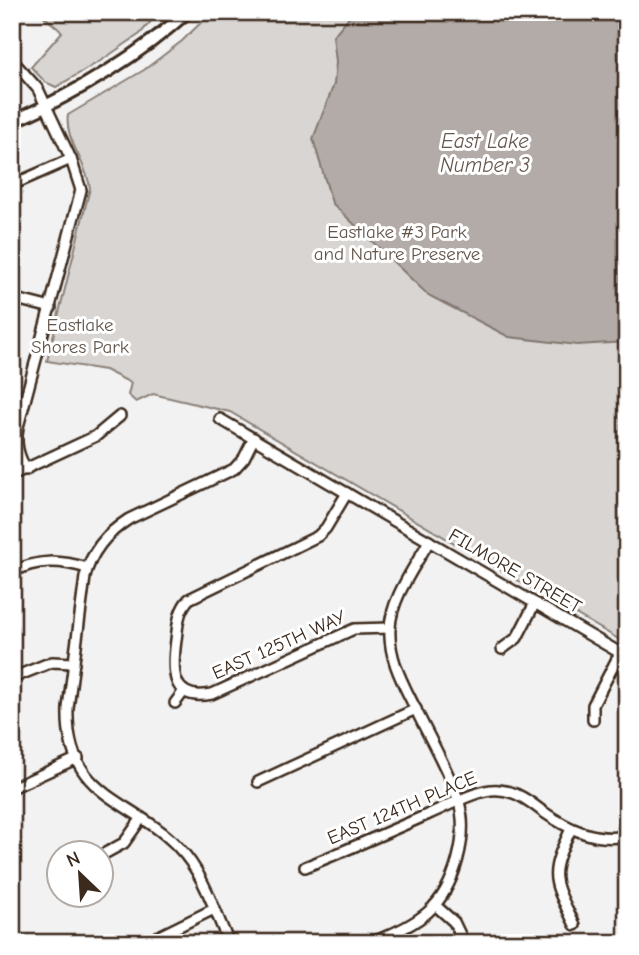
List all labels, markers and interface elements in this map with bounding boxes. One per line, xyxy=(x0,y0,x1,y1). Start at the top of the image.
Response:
water label: East Lake Number 3 xyxy=(440,129,530,177)
park label: Eastlake #3 Park and Nature Preserve xyxy=(314,221,480,265)
park label: Eastlake Shores Park xyxy=(31,314,130,358)
street label: FILMORE STREET xyxy=(445,524,585,618)
street label: EAST 125TH WAY xyxy=(209,605,350,684)
street label: EAST 124TH PLACE xyxy=(324,767,480,849)
north arrow xyxy=(46,839,116,909)
text: N xyxy=(63,847,84,872)

